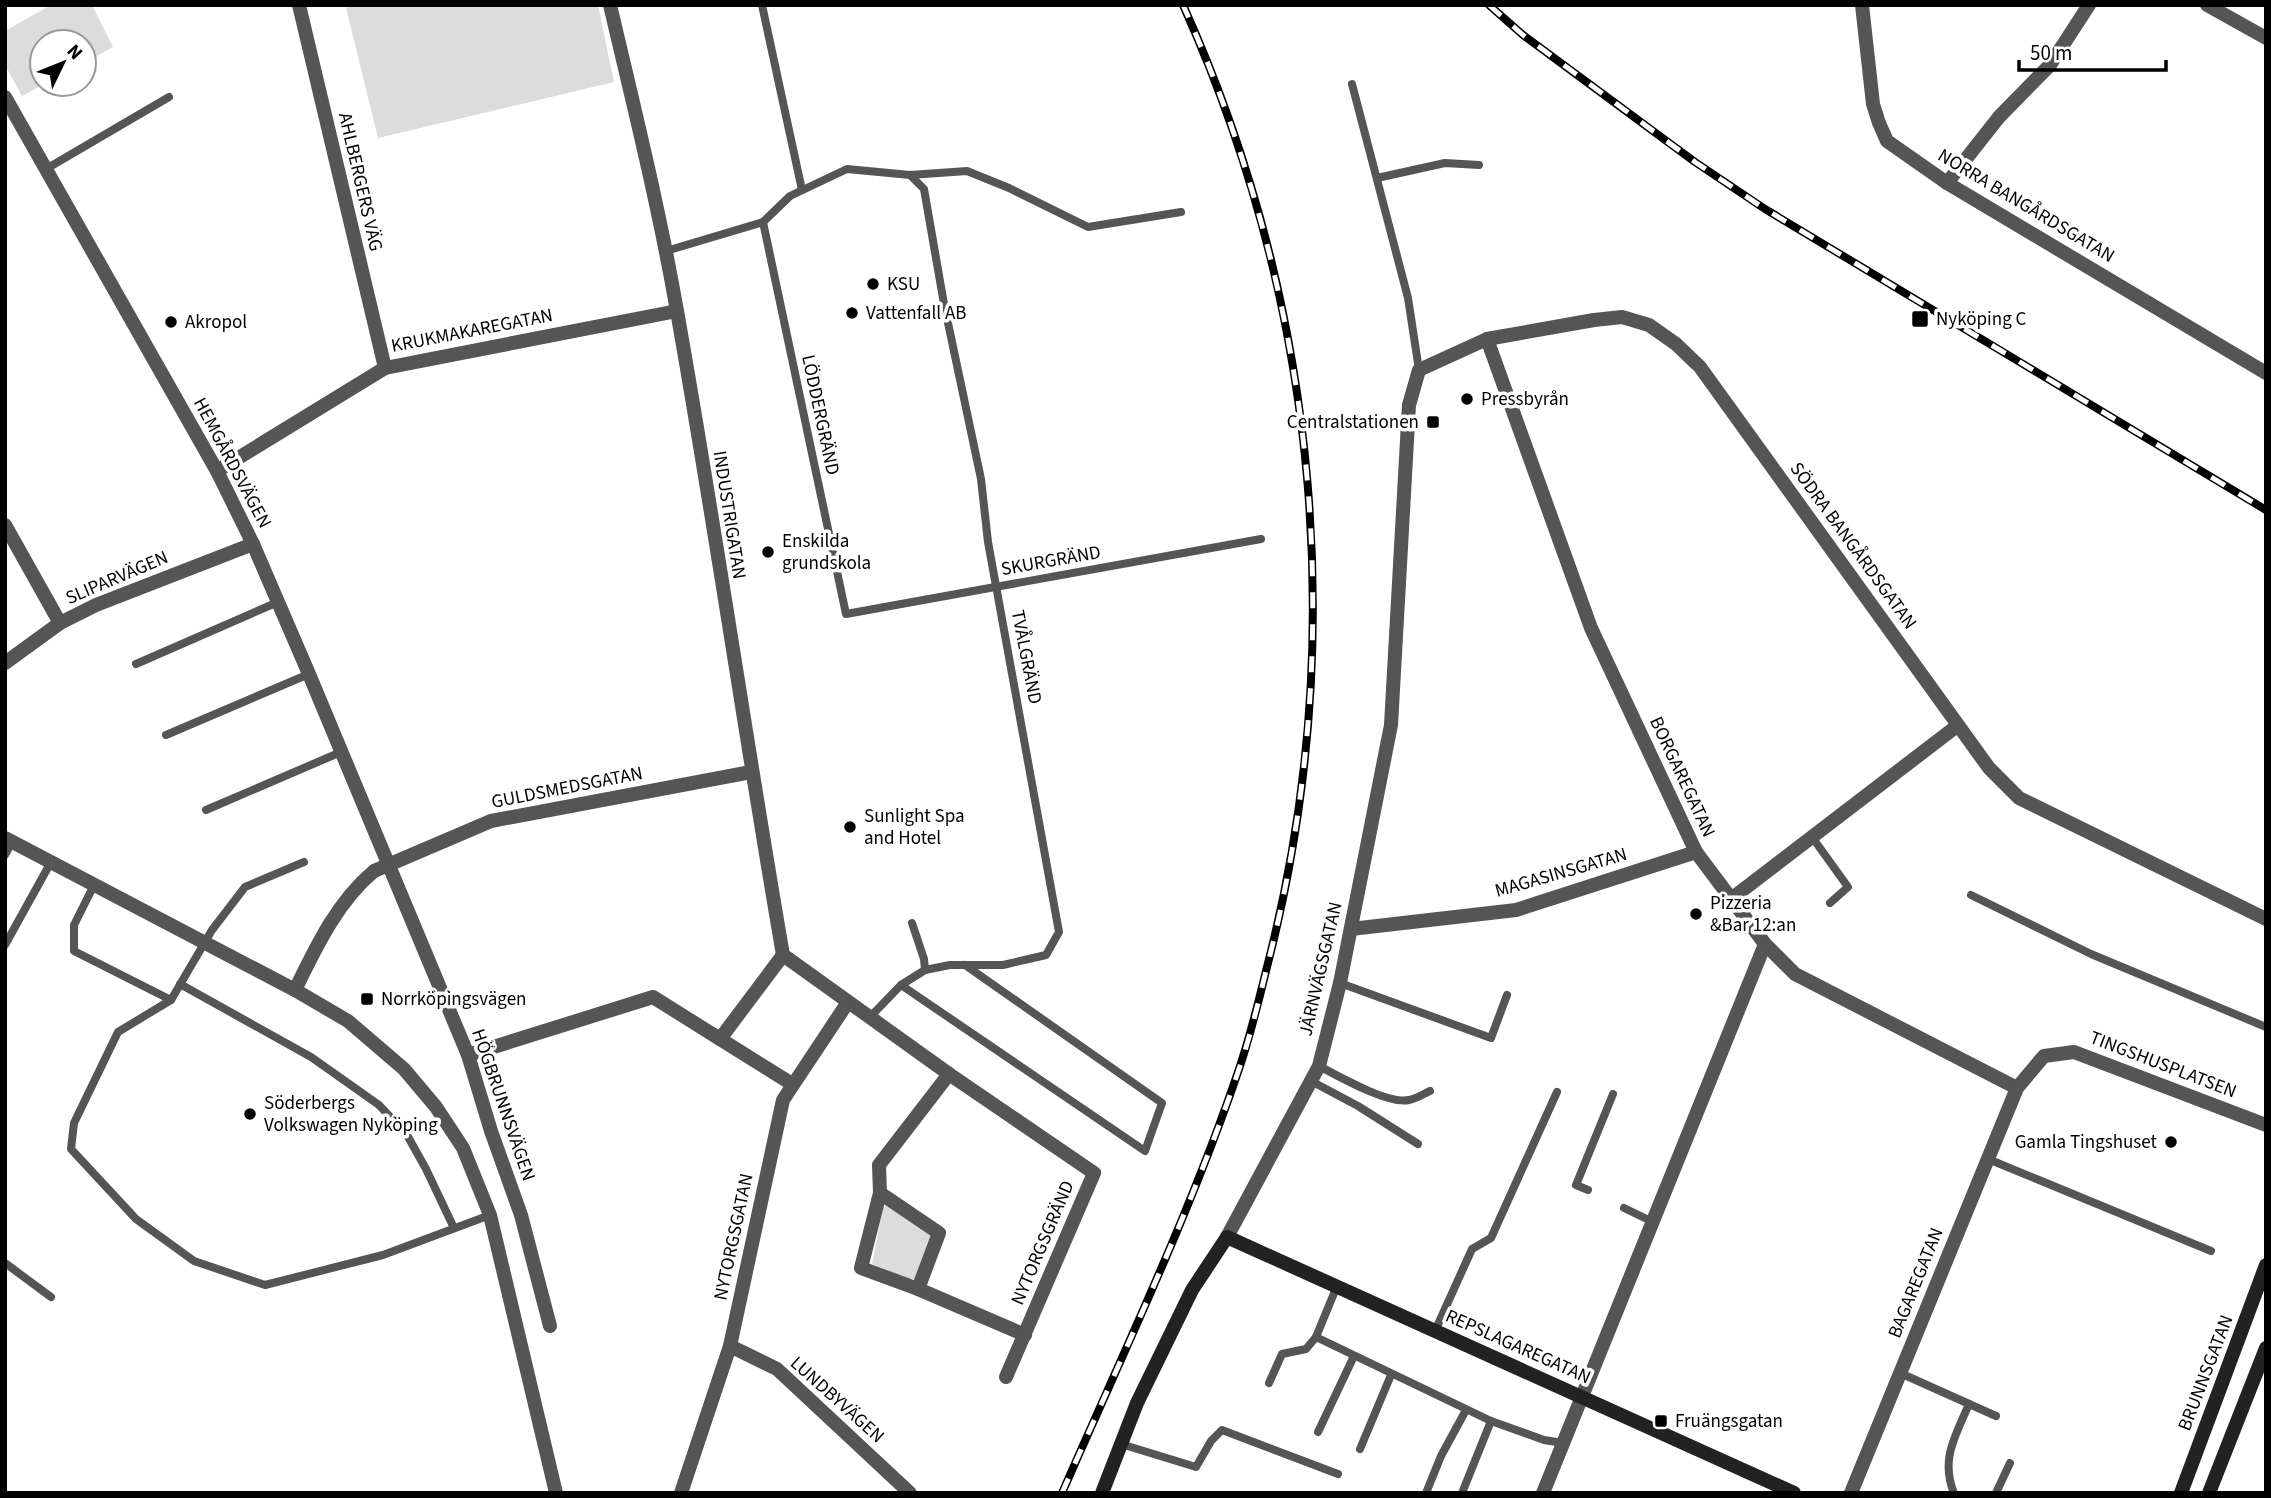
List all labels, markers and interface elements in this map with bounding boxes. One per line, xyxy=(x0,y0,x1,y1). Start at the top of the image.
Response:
north arrow xyxy=(28,28,98,98)
scale bar xyxy=(2019,28,2166,72)
text: 50 m xyxy=(2030,38,2072,68)
text: N xyxy=(60,39,89,66)
street label: AHLBERGERS VÄG xyxy=(331,110,389,254)
street label: NORRA BANGÅRDSGATAN xyxy=(1932,142,2120,270)
place label: KSU xyxy=(887,271,920,298)
marker: KSU xyxy=(865,276,881,292)
place label: Vattenfall AB xyxy=(866,300,966,327)
street label: KRUKMAKAREGATAN xyxy=(389,302,555,360)
marker: Vattenfall AB xyxy=(844,305,860,321)
place label: Nyköping C xyxy=(1936,306,2027,333)
place label: Akropol xyxy=(185,309,247,336)
marker: Nyköping C xyxy=(1910,309,1930,329)
marker: Akropol xyxy=(163,314,179,330)
street label: LÖDDERGRÄND xyxy=(794,352,846,478)
place label: Pressbyrån xyxy=(1481,386,1569,413)
marker: Pressbyrån xyxy=(1459,391,1475,407)
street label: HEMGÅRDSVÄGEN xyxy=(186,393,278,533)
place label: Centralstationen xyxy=(1287,409,1419,436)
marker: Centralstationen xyxy=(1425,414,1441,430)
street label: INDUSTRIGATAN xyxy=(706,449,752,581)
street label: SÖDRA BANGÅRDSGATAN xyxy=(1783,457,1923,635)
place label: Enskilda grundskola xyxy=(782,528,871,577)
street label: SKURGRÄND xyxy=(999,539,1103,583)
street label: SLIPARVÄGEN xyxy=(61,544,173,612)
marker: Enskilda grundskola xyxy=(760,544,776,560)
street label: TVÅLGRÄND xyxy=(1004,608,1048,706)
street label: BORGAREGATAN xyxy=(1642,712,1722,842)
street label: GULDSMEDSGATAN xyxy=(489,760,645,816)
place label: Sunlight Spa and Hotel xyxy=(864,803,965,852)
marker: Sunlight Spa and Hotel xyxy=(842,819,858,835)
street label: MAGASINSGATAN xyxy=(1492,841,1630,905)
place label: Pizzeria &Bar 12:an xyxy=(1710,890,1796,939)
street label: JÄRNVÄGSGATAN xyxy=(1292,899,1350,1039)
marker: Pizzeria &Bar 12:an xyxy=(1688,906,1704,922)
place label: Norrköpingsvägen xyxy=(381,986,527,1013)
marker: Norrköpingsvägen xyxy=(359,991,375,1007)
street label: HÖGBRUNNSVÄGEN xyxy=(464,1025,542,1185)
street label: TINGSHUSPLATSEN xyxy=(2086,1025,2240,1105)
place label: Söderbergs Volkswagen Nyköping xyxy=(264,1090,438,1139)
marker: Söderbergs Volkswagen Nyköping xyxy=(242,1106,258,1122)
place label: Gamla Tingshuset xyxy=(2015,1129,2158,1156)
marker: Gamla Tingshuset xyxy=(2163,1134,2179,1150)
street label: NYTORGSGATAN xyxy=(707,1171,761,1303)
street label: NYTORGSGRÄND xyxy=(1005,1177,1081,1309)
street label: BAGAREGATAN xyxy=(1882,1224,1950,1342)
street label: REPSLAGAREGATAN xyxy=(1441,1303,1595,1391)
street label: BRUNNSGATAN xyxy=(2172,1311,2240,1435)
street label: LUNDBYVÄGEN xyxy=(784,1350,890,1450)
place label: Fruängsgatan xyxy=(1675,1408,1783,1435)
marker: Fruängsgatan xyxy=(1653,1413,1669,1429)

